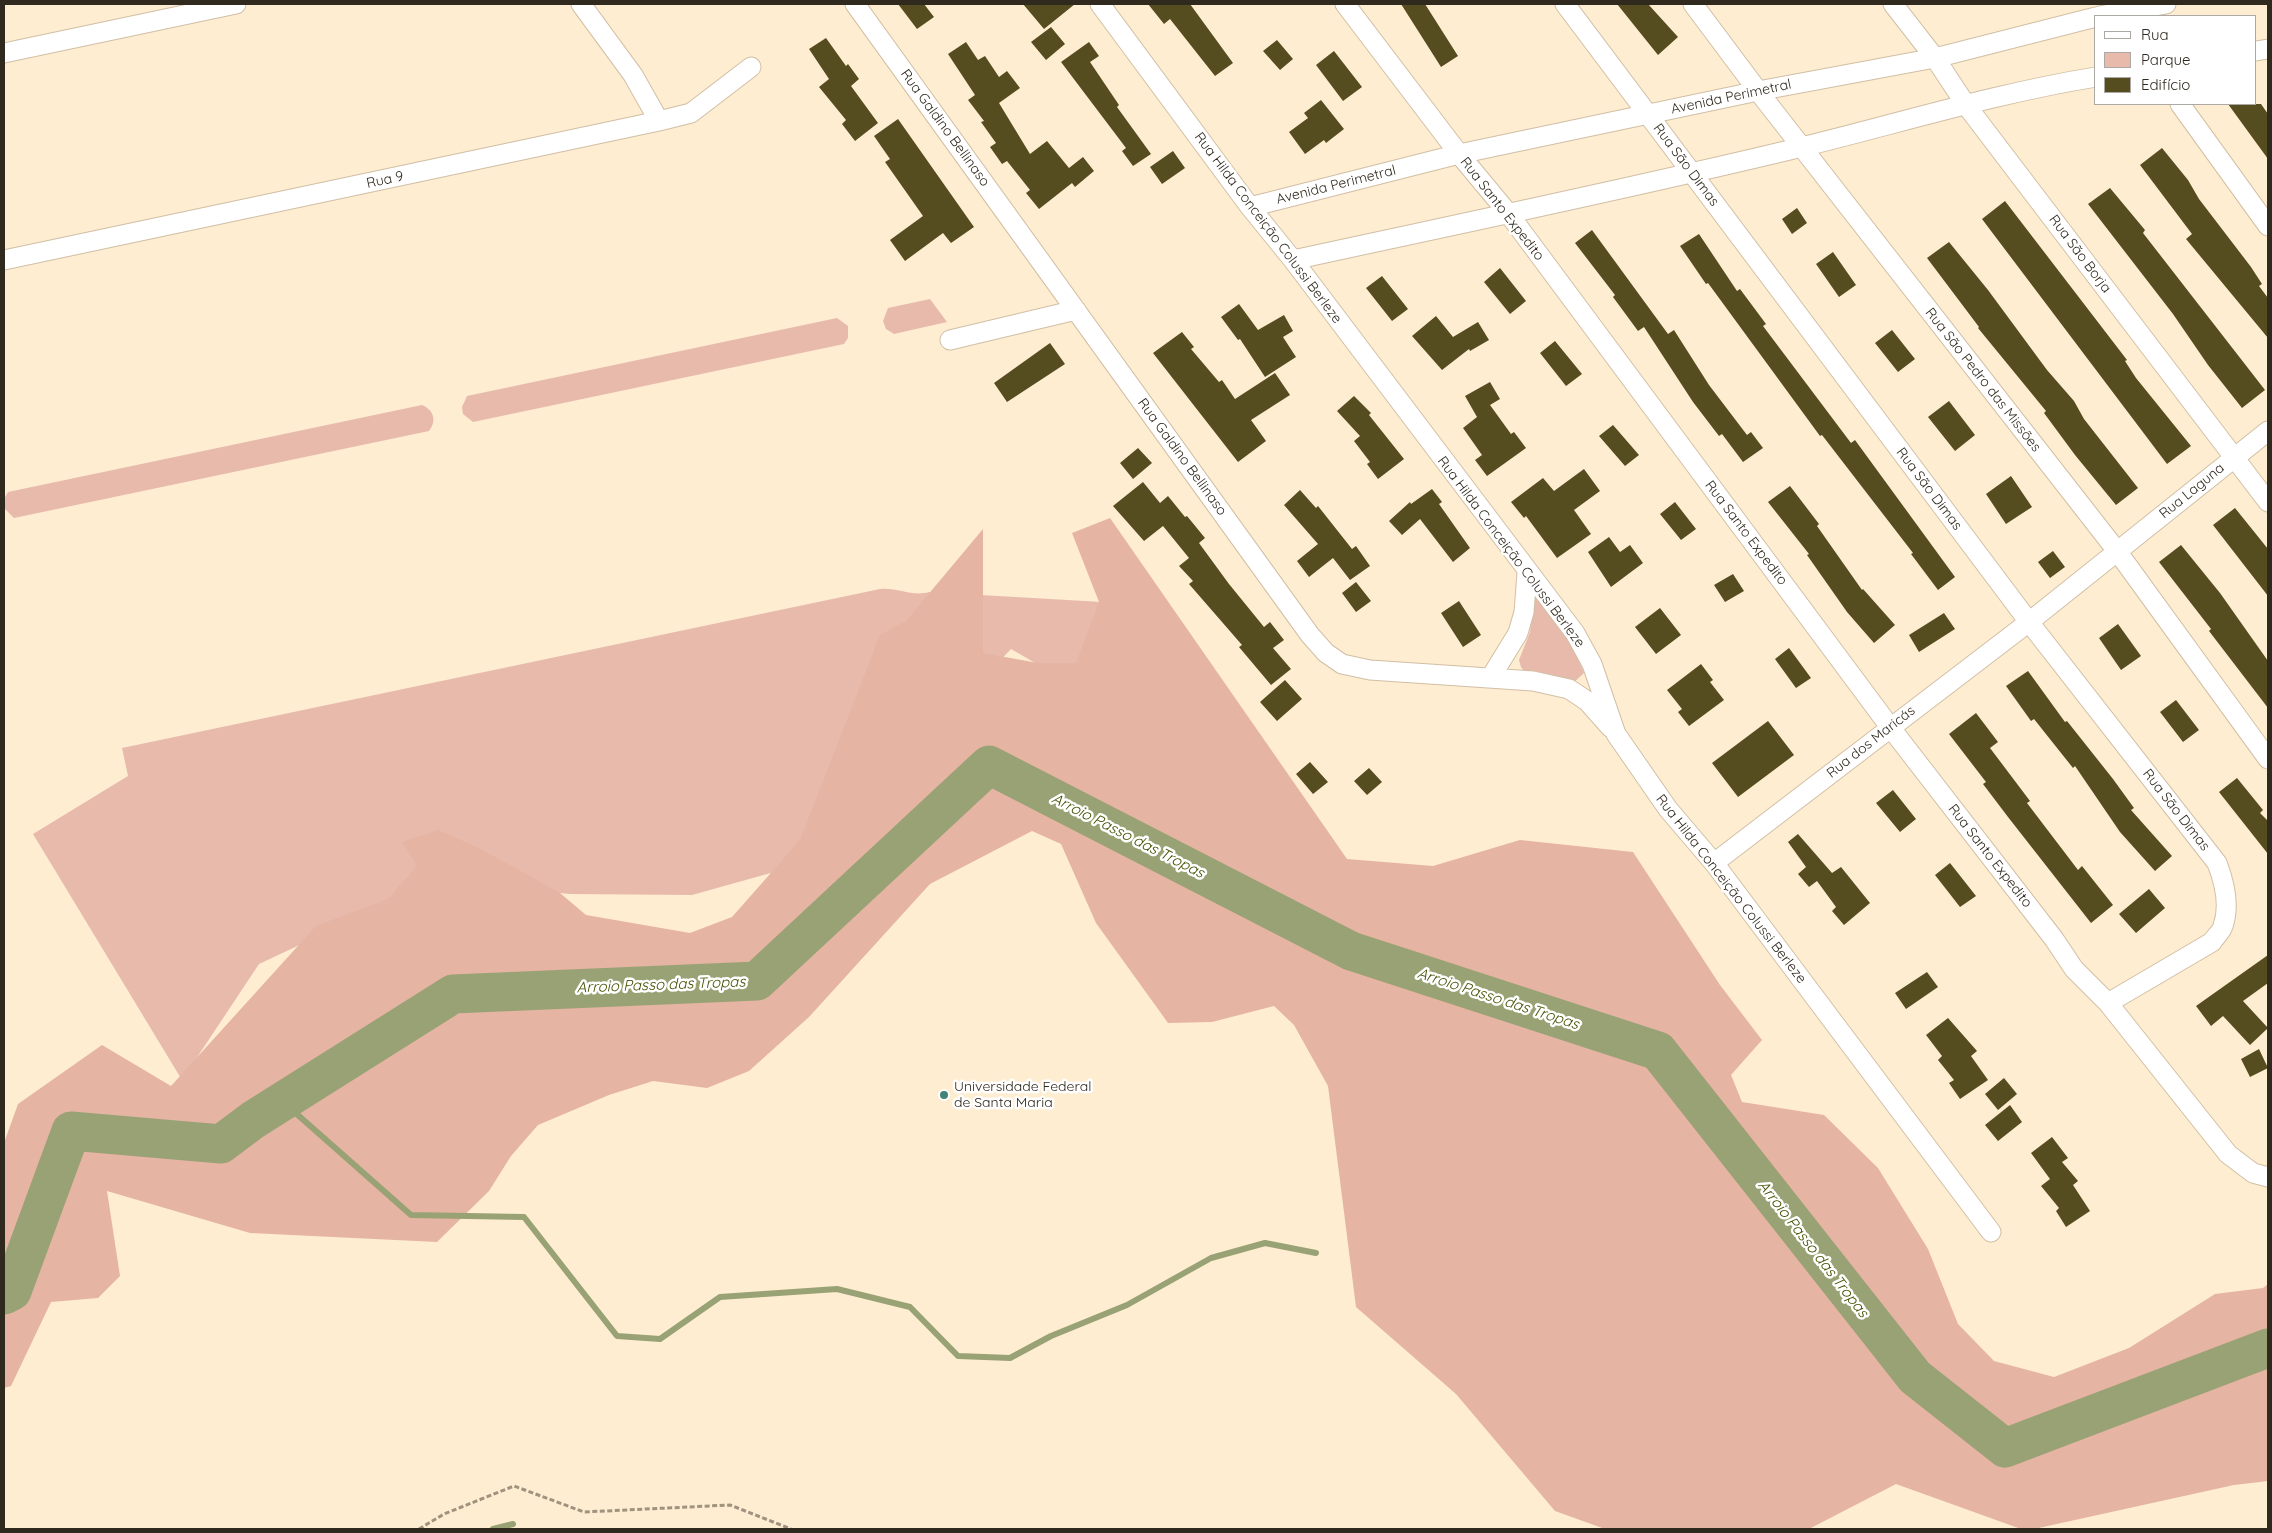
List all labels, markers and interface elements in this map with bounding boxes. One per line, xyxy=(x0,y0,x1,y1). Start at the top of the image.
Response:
legend xyxy=(2094,15,2257,105)
text: Rua xyxy=(2141,25,2169,44)
text: Parque xyxy=(2141,50,2191,69)
street label: Rua Galdino Bellinaso xyxy=(897,66,993,190)
text: Edifício xyxy=(2141,75,2190,94)
street label: Avenida Perimetral xyxy=(1669,76,1793,118)
street label: Rua São Dimas xyxy=(1649,120,1723,210)
street label: Rua Hilda Conceição Colussi Berleze xyxy=(1191,129,1345,327)
street label: Rua Santo Expedito xyxy=(1456,154,1548,264)
street label: Avenida Perimetral xyxy=(1274,162,1398,208)
street label: Rua 9 xyxy=(365,168,405,192)
street label: Rua São Borja xyxy=(2045,212,2115,296)
street label: Rua São Pedro das Missões xyxy=(1922,305,2044,455)
street label: Rua Galdino Bellinaso xyxy=(1134,395,1230,519)
street label: Rua São Dimas xyxy=(1892,444,1966,534)
street label: Rua Hilda Conceição Colussi Berleze xyxy=(1434,453,1588,651)
street label: Rua Laguna xyxy=(2156,460,2228,522)
street label: Rua Santo Expedito xyxy=(1701,477,1791,589)
street label: Rua dos Maricás xyxy=(1823,702,1919,782)
street label: Rua São Dimas xyxy=(2139,766,2213,854)
water label: Arroio Passo das Tropas xyxy=(1049,790,1207,882)
street label: Rua Hilda Conceição Colussi Berleze xyxy=(1652,791,1810,987)
street label: Rua Santo Expedito xyxy=(1944,801,2036,911)
water label: Arroio Passo das Tropas xyxy=(1415,964,1581,1034)
water label: Arroio Passo das Tropas xyxy=(576,973,746,997)
place label: Universidade Federal de Santa Maria xyxy=(954,1079,1091,1112)
marker: Universidade Federal de Santa Maria xyxy=(938,1089,950,1101)
water label: Arroio Passo das Tropas xyxy=(1754,1177,1872,1321)

